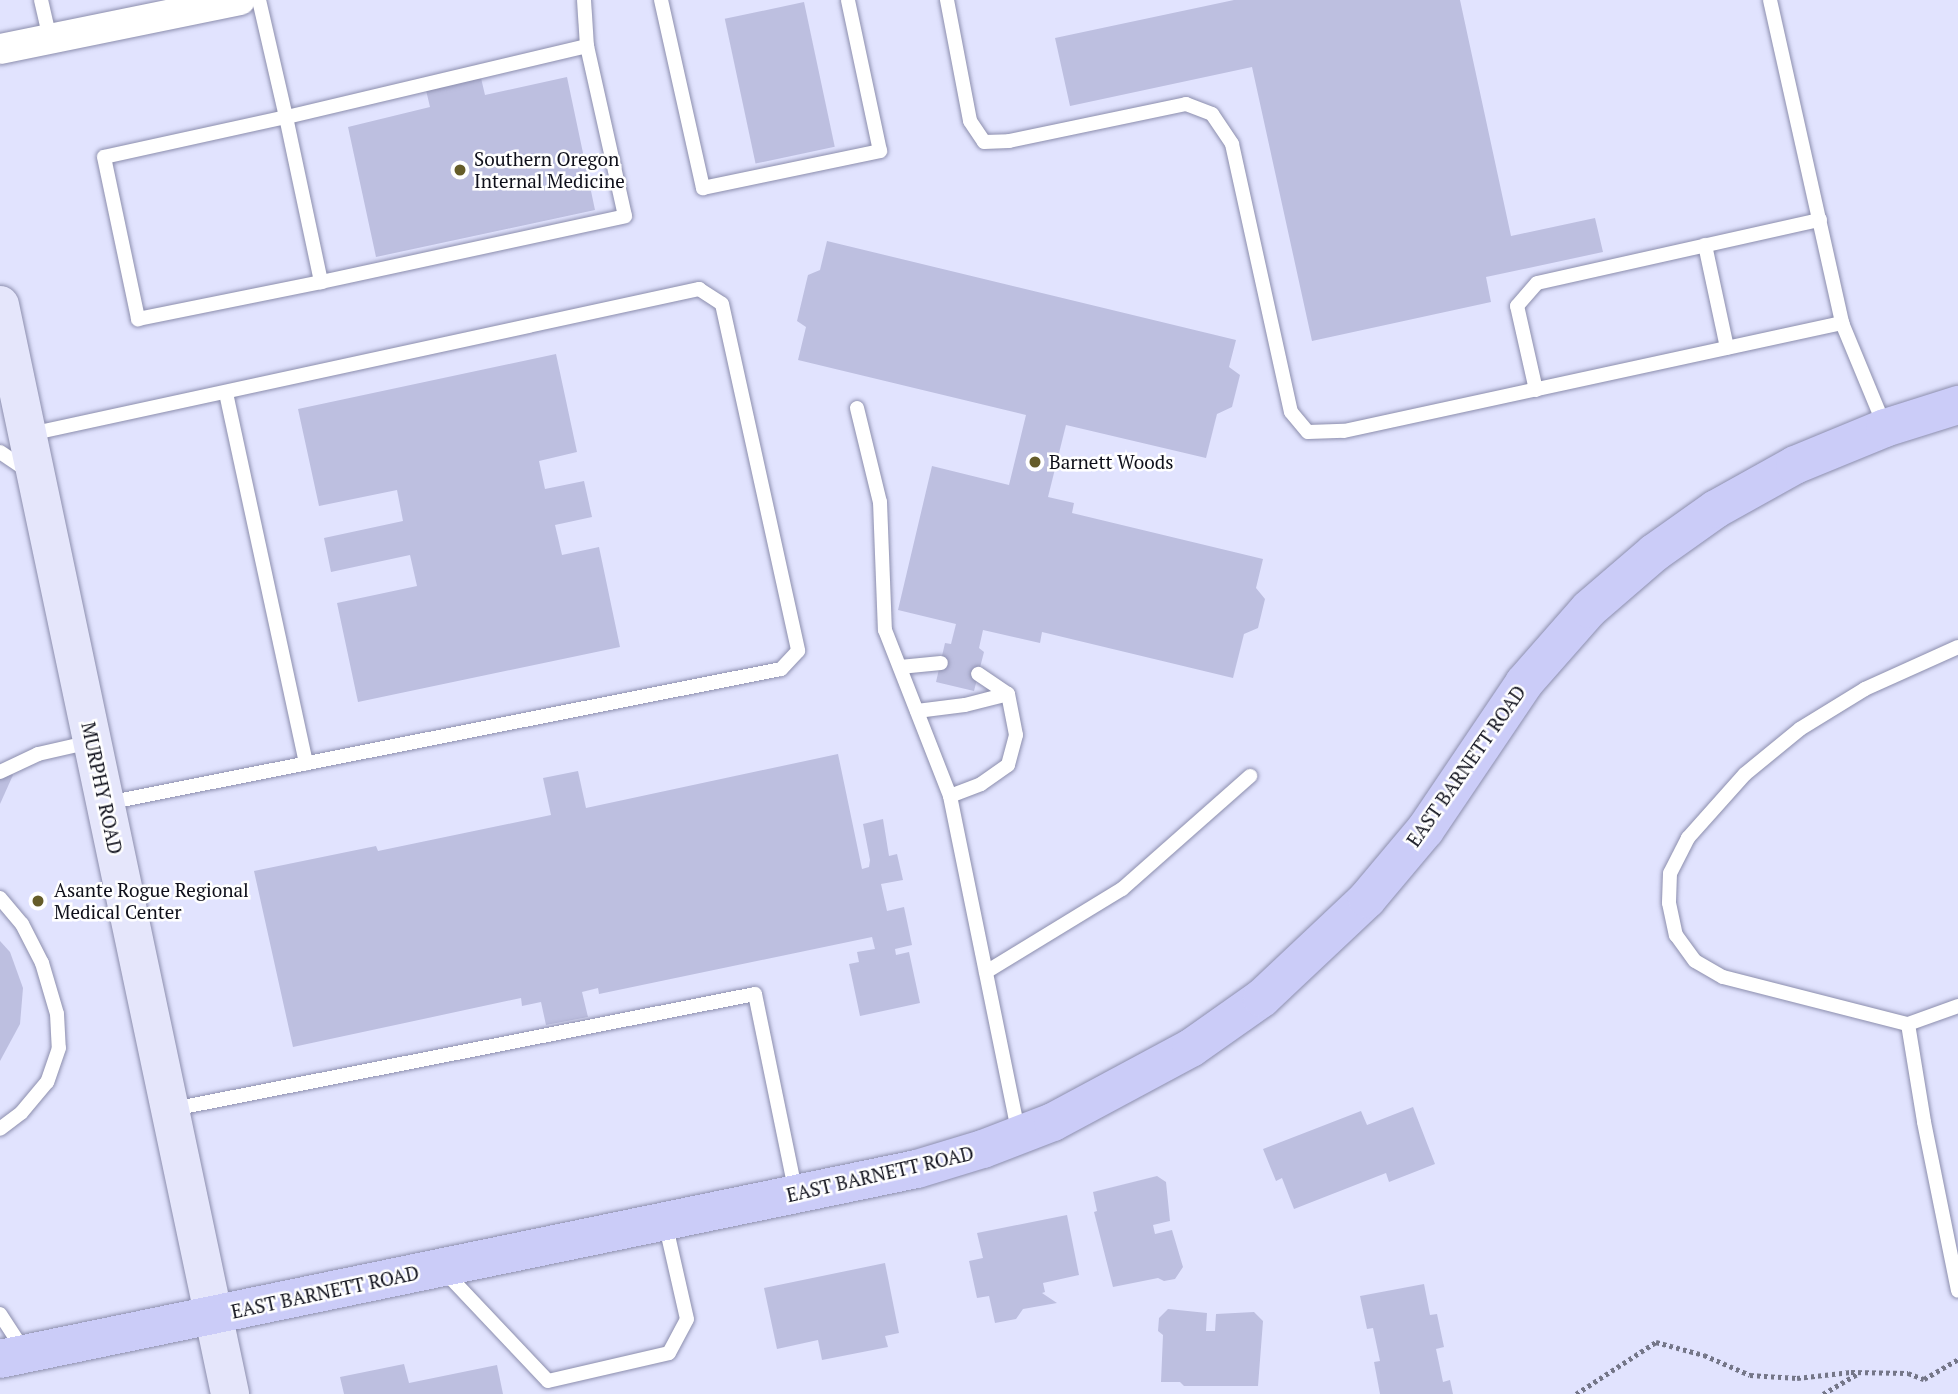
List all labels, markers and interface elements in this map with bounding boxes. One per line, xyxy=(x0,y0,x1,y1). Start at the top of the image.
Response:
place label: Southern Oregon Internal Medicine xyxy=(474,148,625,192)
marker: Southern Oregon Internal Medicine xyxy=(452,162,468,178)
place label: Barnett Woods xyxy=(1049,451,1173,473)
marker: Barnett Woods xyxy=(1027,454,1043,470)
street label: EAST BARNETT ROAD xyxy=(1402,681,1530,851)
street label: MURPHY ROAD xyxy=(77,720,127,856)
place label: Asante Rogue Regional Medical Center xyxy=(54,879,249,923)
marker: Asante Rogue Regional Medical Center xyxy=(28,891,48,911)
street label: EAST BARNETT ROAD xyxy=(784,1141,976,1207)
street label: EAST BARNETT ROAD xyxy=(229,1261,421,1323)

